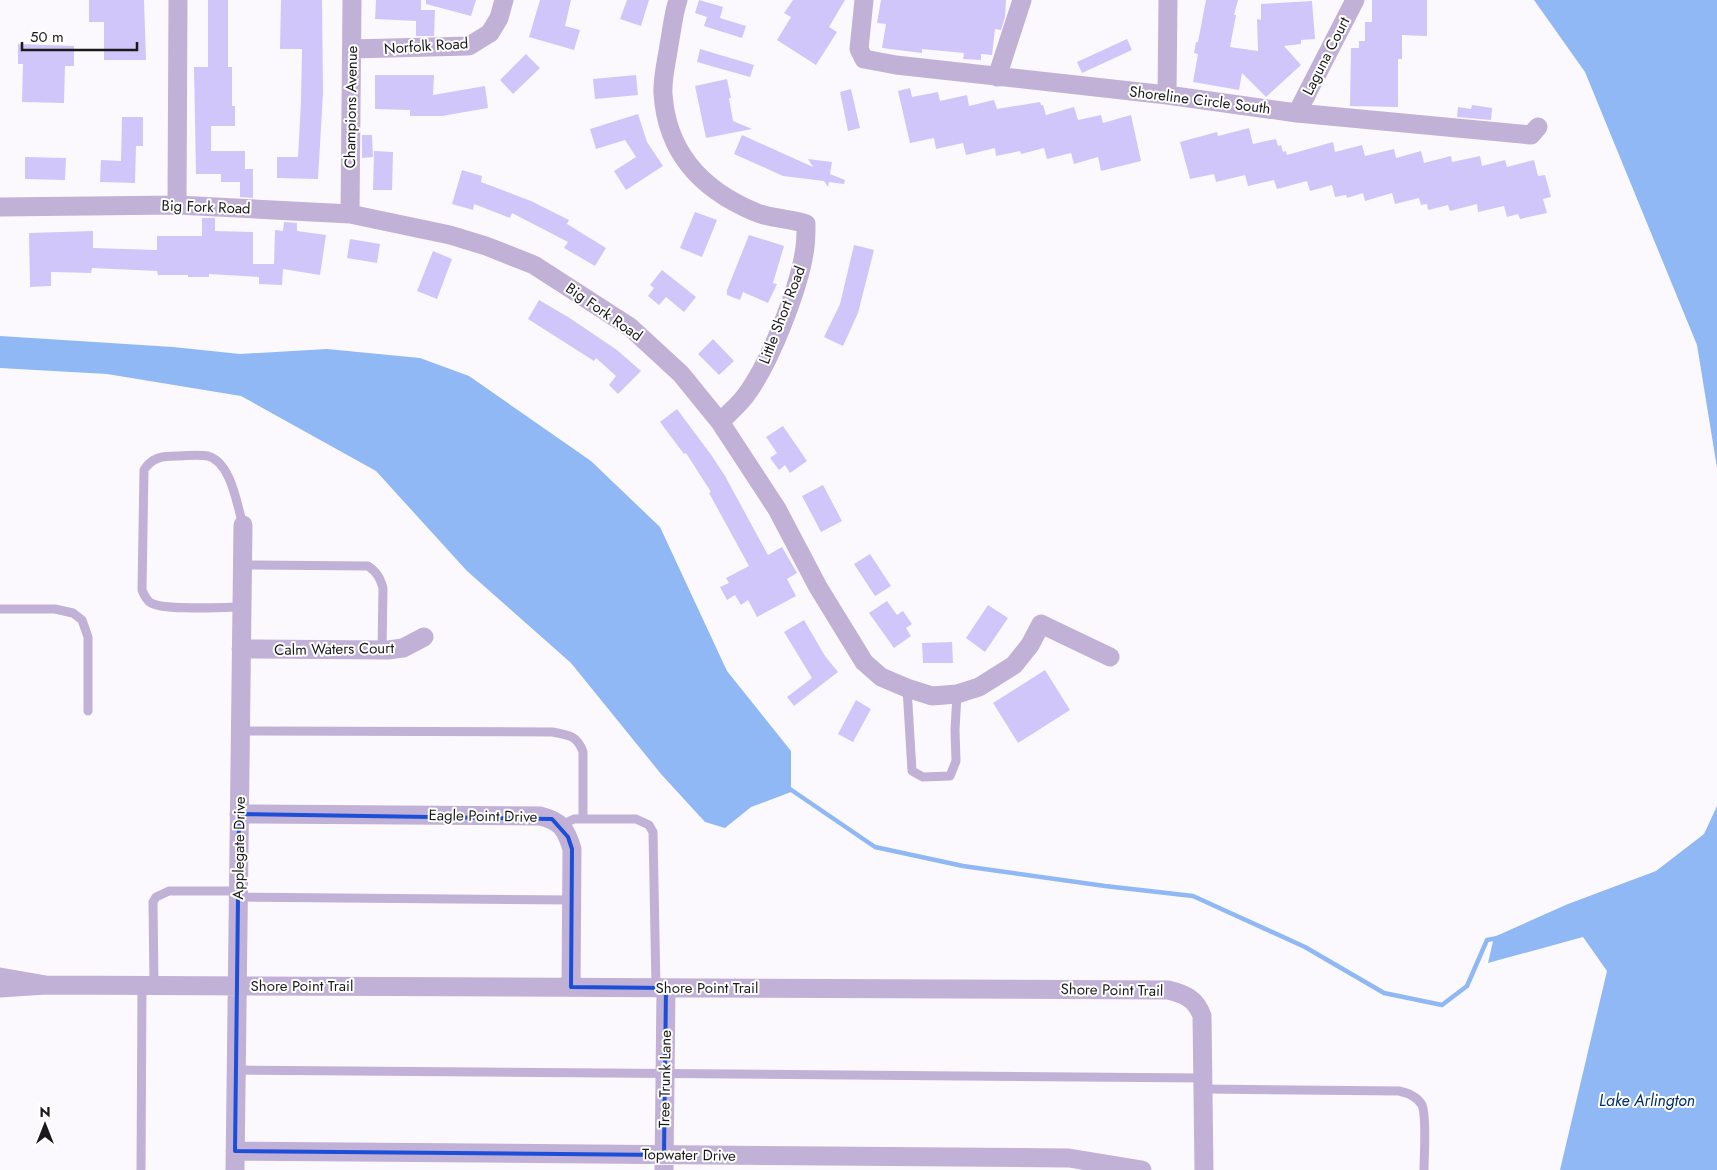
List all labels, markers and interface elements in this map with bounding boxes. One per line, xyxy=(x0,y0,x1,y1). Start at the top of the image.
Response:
street label: Laguna Court xyxy=(1297,13,1355,99)
scale bar xyxy=(22,20,138,52)
text: 50 m xyxy=(30,26,64,48)
street label: Norfolk Road xyxy=(383,32,469,60)
street label: Champions Avenue xyxy=(339,45,363,169)
street label: Shoreline Circle South xyxy=(1128,80,1272,120)
street label: Big Fork Road xyxy=(161,194,251,220)
street label: Little Short Road xyxy=(753,263,811,367)
street label: Big Fork Road xyxy=(561,277,647,347)
street label: Calm Waters Court xyxy=(274,637,394,661)
street label: Applegate Drive xyxy=(227,796,251,900)
street label: Eagle Point Drive xyxy=(428,804,538,828)
street label: Shore Point Trail xyxy=(251,975,353,997)
street label: Shore Point Trail xyxy=(656,977,758,999)
street label: Shore Point Trail xyxy=(1060,978,1164,1002)
street label: Tree Trunk Lane xyxy=(653,1030,677,1128)
water label: Lake Arlington xyxy=(1599,1089,1695,1112)
north arrow xyxy=(20,1100,70,1150)
text: N xyxy=(39,1102,51,1122)
street label: Topwater Drive xyxy=(642,1143,736,1167)

